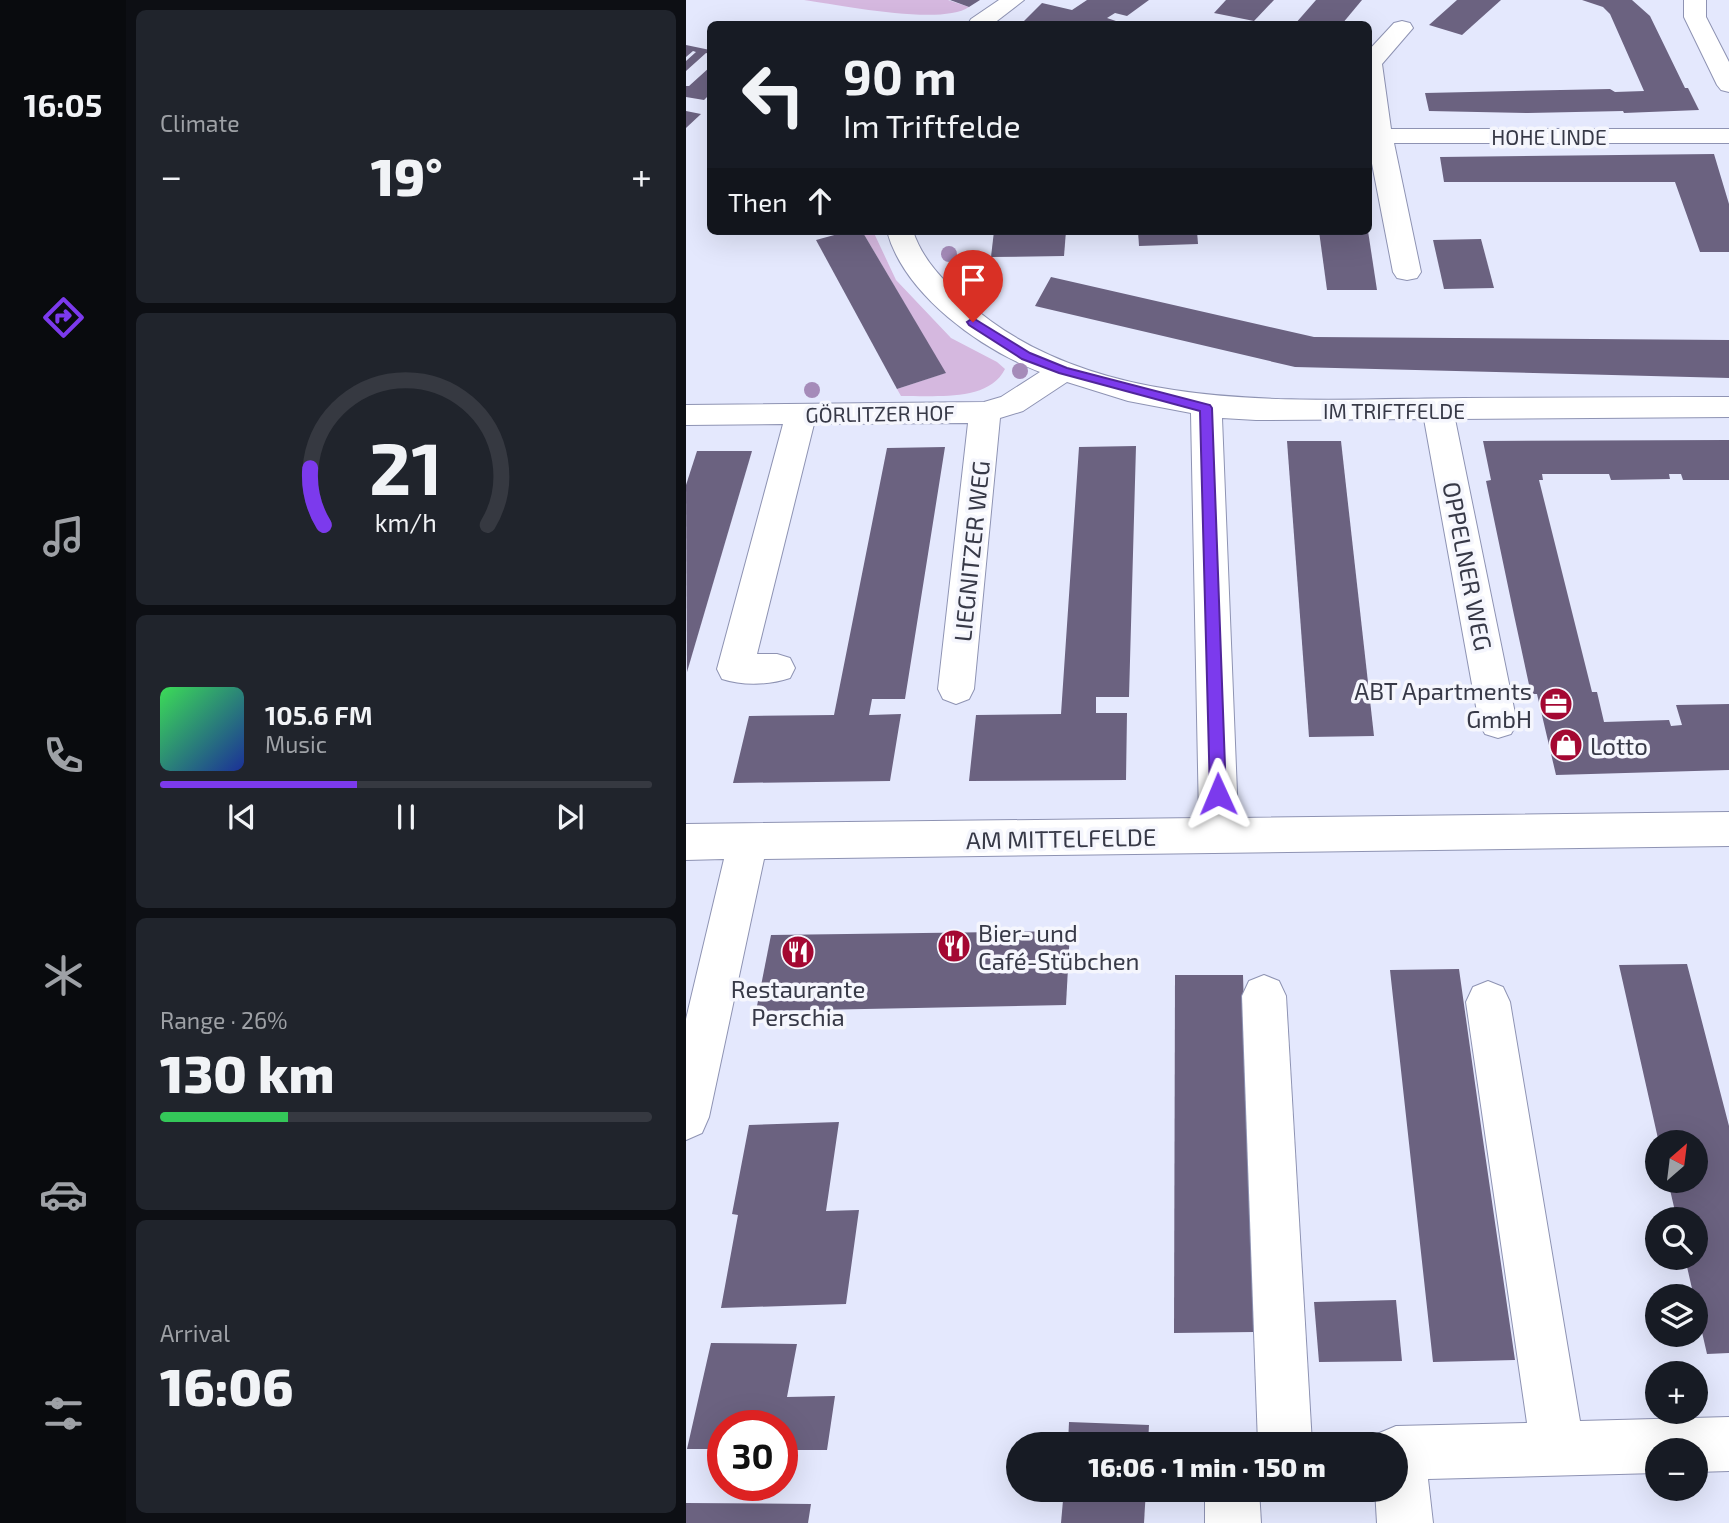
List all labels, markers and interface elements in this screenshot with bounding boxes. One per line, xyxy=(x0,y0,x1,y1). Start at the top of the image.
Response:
text: 90 m xyxy=(843,46,957,105)
icon: left xyxy=(728,49,819,140)
text: 16:05 xyxy=(24,85,102,123)
text: Im Triftfelde xyxy=(843,106,1021,144)
text: Climate xyxy=(160,109,240,137)
street label: HOHE LINDE xyxy=(1491,124,1607,149)
text: 19° xyxy=(371,144,443,206)
text: − xyxy=(160,152,182,198)
text: + xyxy=(631,152,652,198)
icon: ahead xyxy=(801,182,839,220)
text: Then xyxy=(728,186,787,217)
pin xyxy=(943,250,1003,322)
icon: arrive xyxy=(954,261,992,299)
icon: directions xyxy=(39,293,88,342)
street label: IM TRIFTFELDE xyxy=(1323,398,1465,423)
street label: GÖRLITZER HOF xyxy=(805,399,955,427)
text: 21 xyxy=(369,422,443,510)
street label: LIEGNITZER WEG xyxy=(947,459,995,643)
street label: OPPELNER WEG xyxy=(1437,479,1499,653)
text: km/h xyxy=(375,507,437,537)
icon: music xyxy=(39,512,88,561)
place label: ABT Apartments GmbH xyxy=(1354,676,1532,733)
office icon: ABT Apartments GmbH xyxy=(1537,685,1575,723)
text: 105.6 FM xyxy=(265,699,373,730)
shop icon: Lotto xyxy=(1547,726,1585,764)
text: Music xyxy=(265,730,327,758)
icon: phone xyxy=(39,731,88,780)
place label: Lotto xyxy=(1590,731,1648,760)
position arrow xyxy=(1181,757,1255,831)
icon: previous xyxy=(223,798,261,836)
icon: pause xyxy=(387,798,425,836)
icon: next xyxy=(551,798,589,836)
street label: AM MITTELFELDE xyxy=(966,822,1156,854)
place label: Bier- und Café-Stübchen xyxy=(978,918,1140,975)
restaurant icon: Bier- und Café-Stübchen xyxy=(935,927,973,965)
restaurant icon: Restaurante Perschia xyxy=(779,933,817,971)
icon: climate xyxy=(39,951,88,1000)
place label: Restaurante Perschia xyxy=(731,974,865,1031)
text: Range · 26% xyxy=(160,1006,288,1034)
text: 130 km xyxy=(160,1041,334,1103)
north arrow xyxy=(1645,1130,1708,1194)
map controls xyxy=(1645,1130,1708,1501)
icon: car xyxy=(39,1170,88,1219)
button: search xyxy=(1645,1207,1708,1270)
button: layers xyxy=(1645,1284,1708,1347)
text: Arrival xyxy=(160,1319,230,1347)
text: 16:06 xyxy=(160,1354,293,1416)
button: + xyxy=(1645,1361,1708,1424)
icon: filters xyxy=(39,1389,88,1438)
speed limit sign: 30 xyxy=(707,1410,798,1501)
button: − xyxy=(1645,1438,1708,1501)
text: 16:06 · 1 min · 150 m xyxy=(1088,1451,1326,1482)

